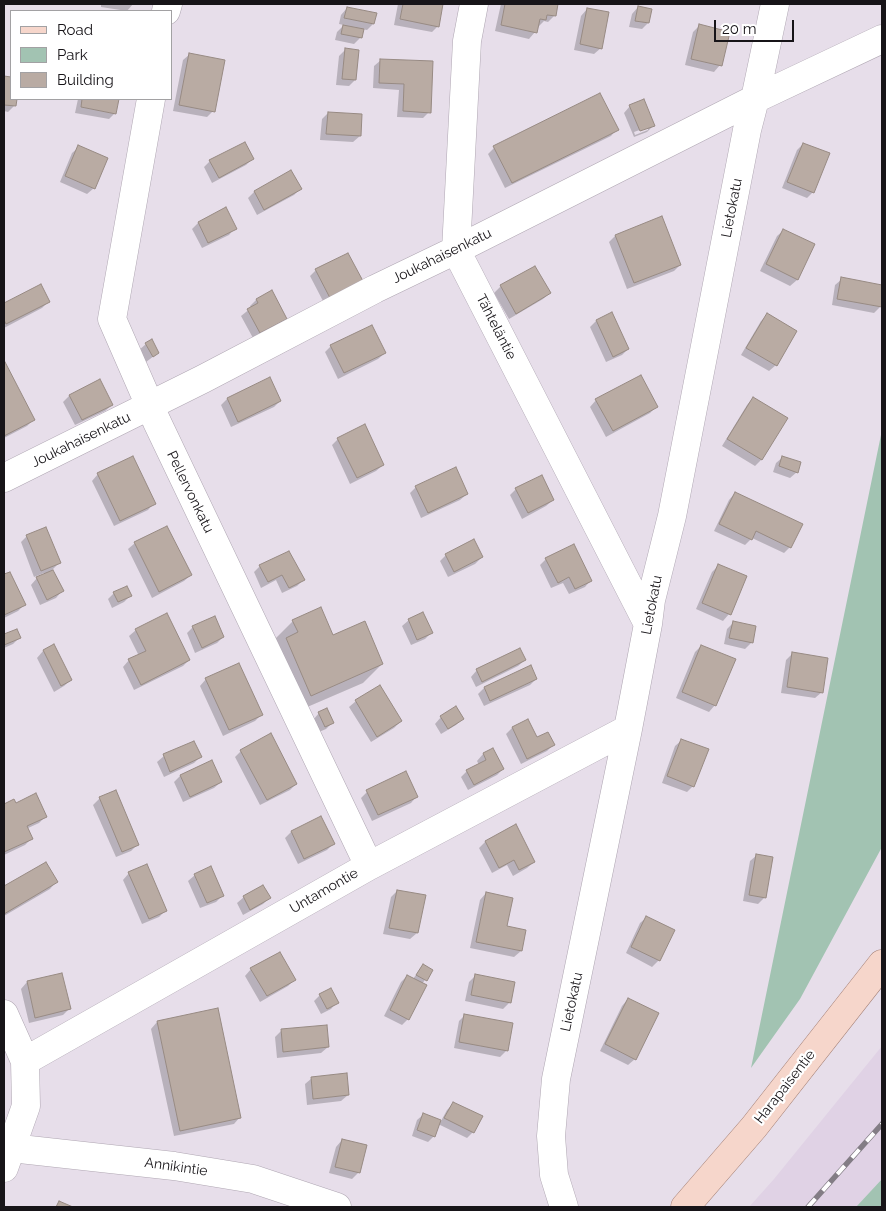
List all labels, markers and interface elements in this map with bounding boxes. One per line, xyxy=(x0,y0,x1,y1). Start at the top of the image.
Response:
legend xyxy=(10,10,172,100)
scale bar xyxy=(716,10,796,42)
text: 20 m xyxy=(722,20,757,38)
text: Road xyxy=(57,21,93,39)
text: Park xyxy=(57,46,88,64)
text: Building xyxy=(57,71,114,89)
street label: Lietokatu xyxy=(718,177,746,239)
street label: Joukahaisenkatu xyxy=(390,225,494,287)
street label: Tähteläntie xyxy=(472,292,520,362)
street label: Joukahaisenkatu xyxy=(29,409,133,471)
street label: Pellervonkatu xyxy=(163,448,217,536)
street label: Lietokatu xyxy=(638,574,666,636)
street label: Untamontie xyxy=(287,865,361,917)
street label: Lietokatu xyxy=(558,971,586,1033)
street label: Harapaisentie xyxy=(751,1047,819,1127)
street label: Annikintie xyxy=(143,1154,209,1180)

